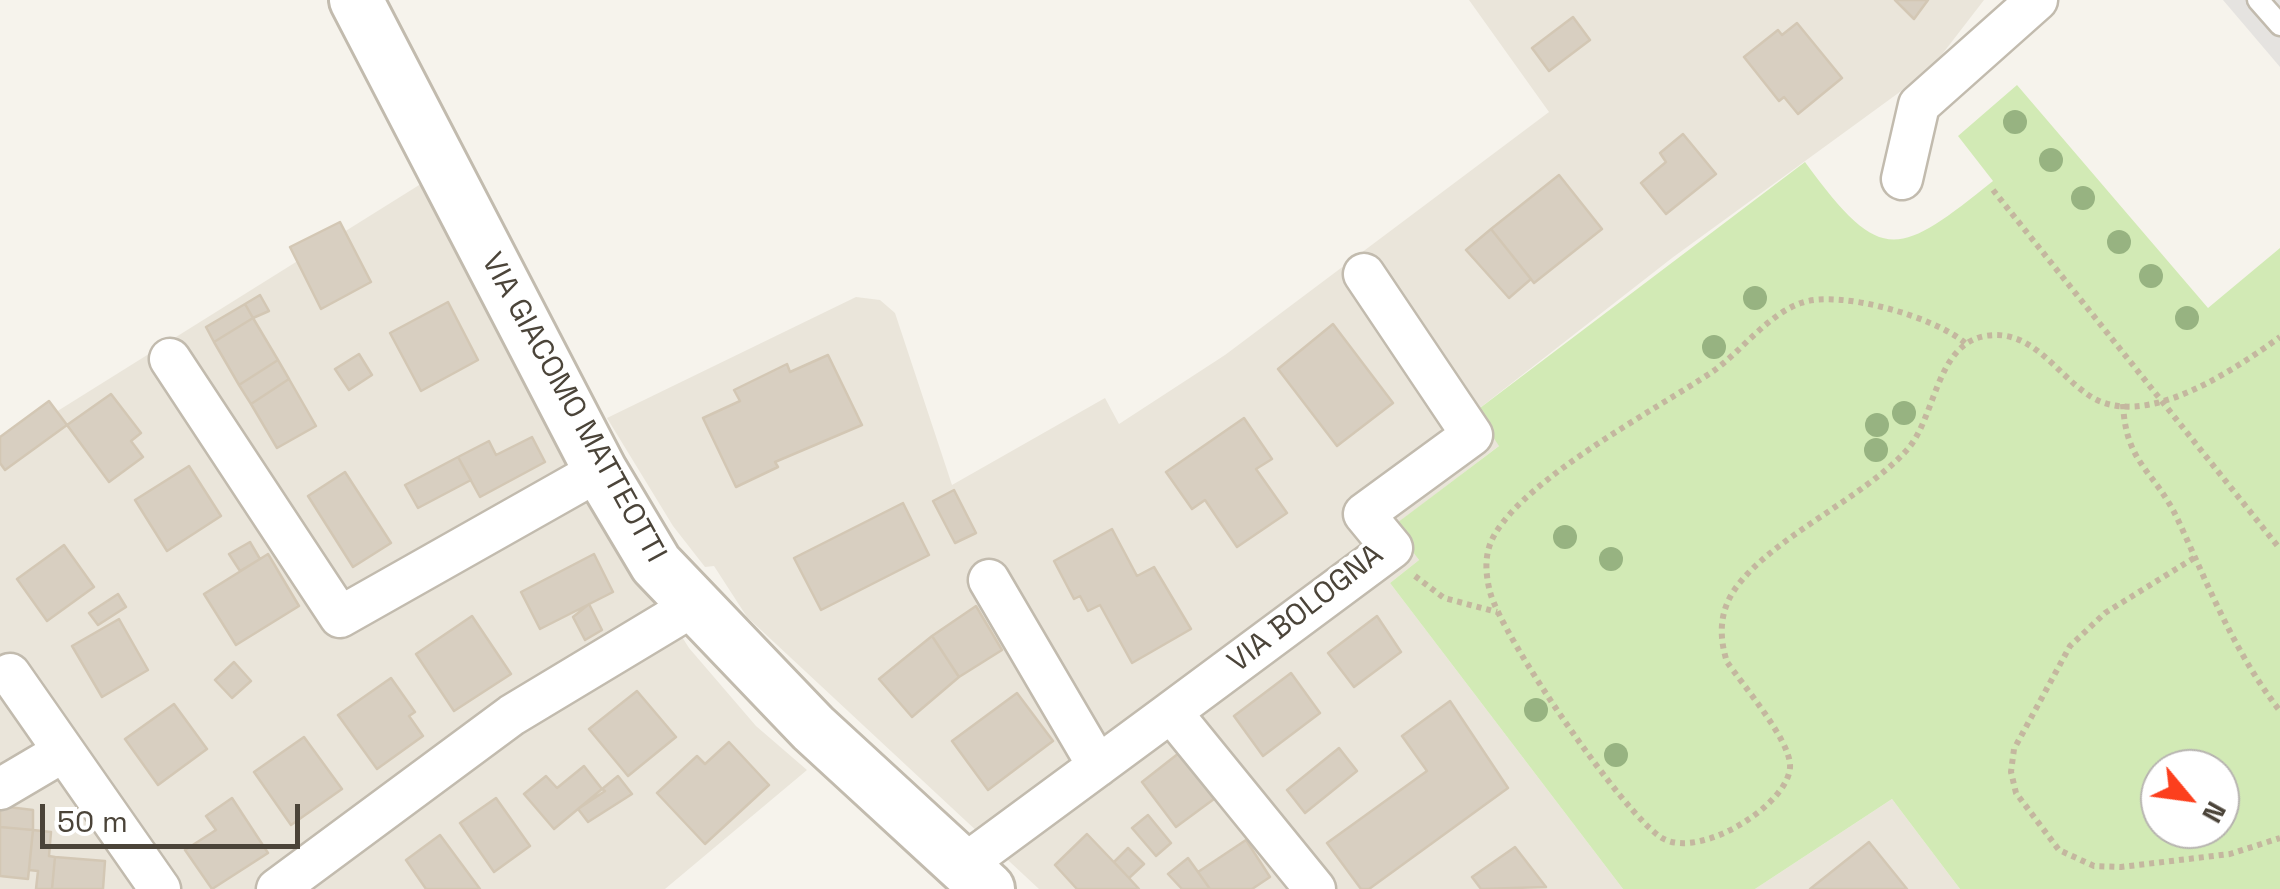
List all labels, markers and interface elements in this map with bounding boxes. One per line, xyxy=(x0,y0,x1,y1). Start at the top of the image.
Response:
street label: VIA GIACOMO MATTEOTTI xyxy=(473,247,673,569)
street label: VIA BOLOGNA xyxy=(1221,537,1391,681)
north arrow xyxy=(2140,749,2240,849)
scale bar xyxy=(45,784,305,846)
text: N xyxy=(2194,796,2235,830)
text: 50 m xyxy=(57,802,128,841)

